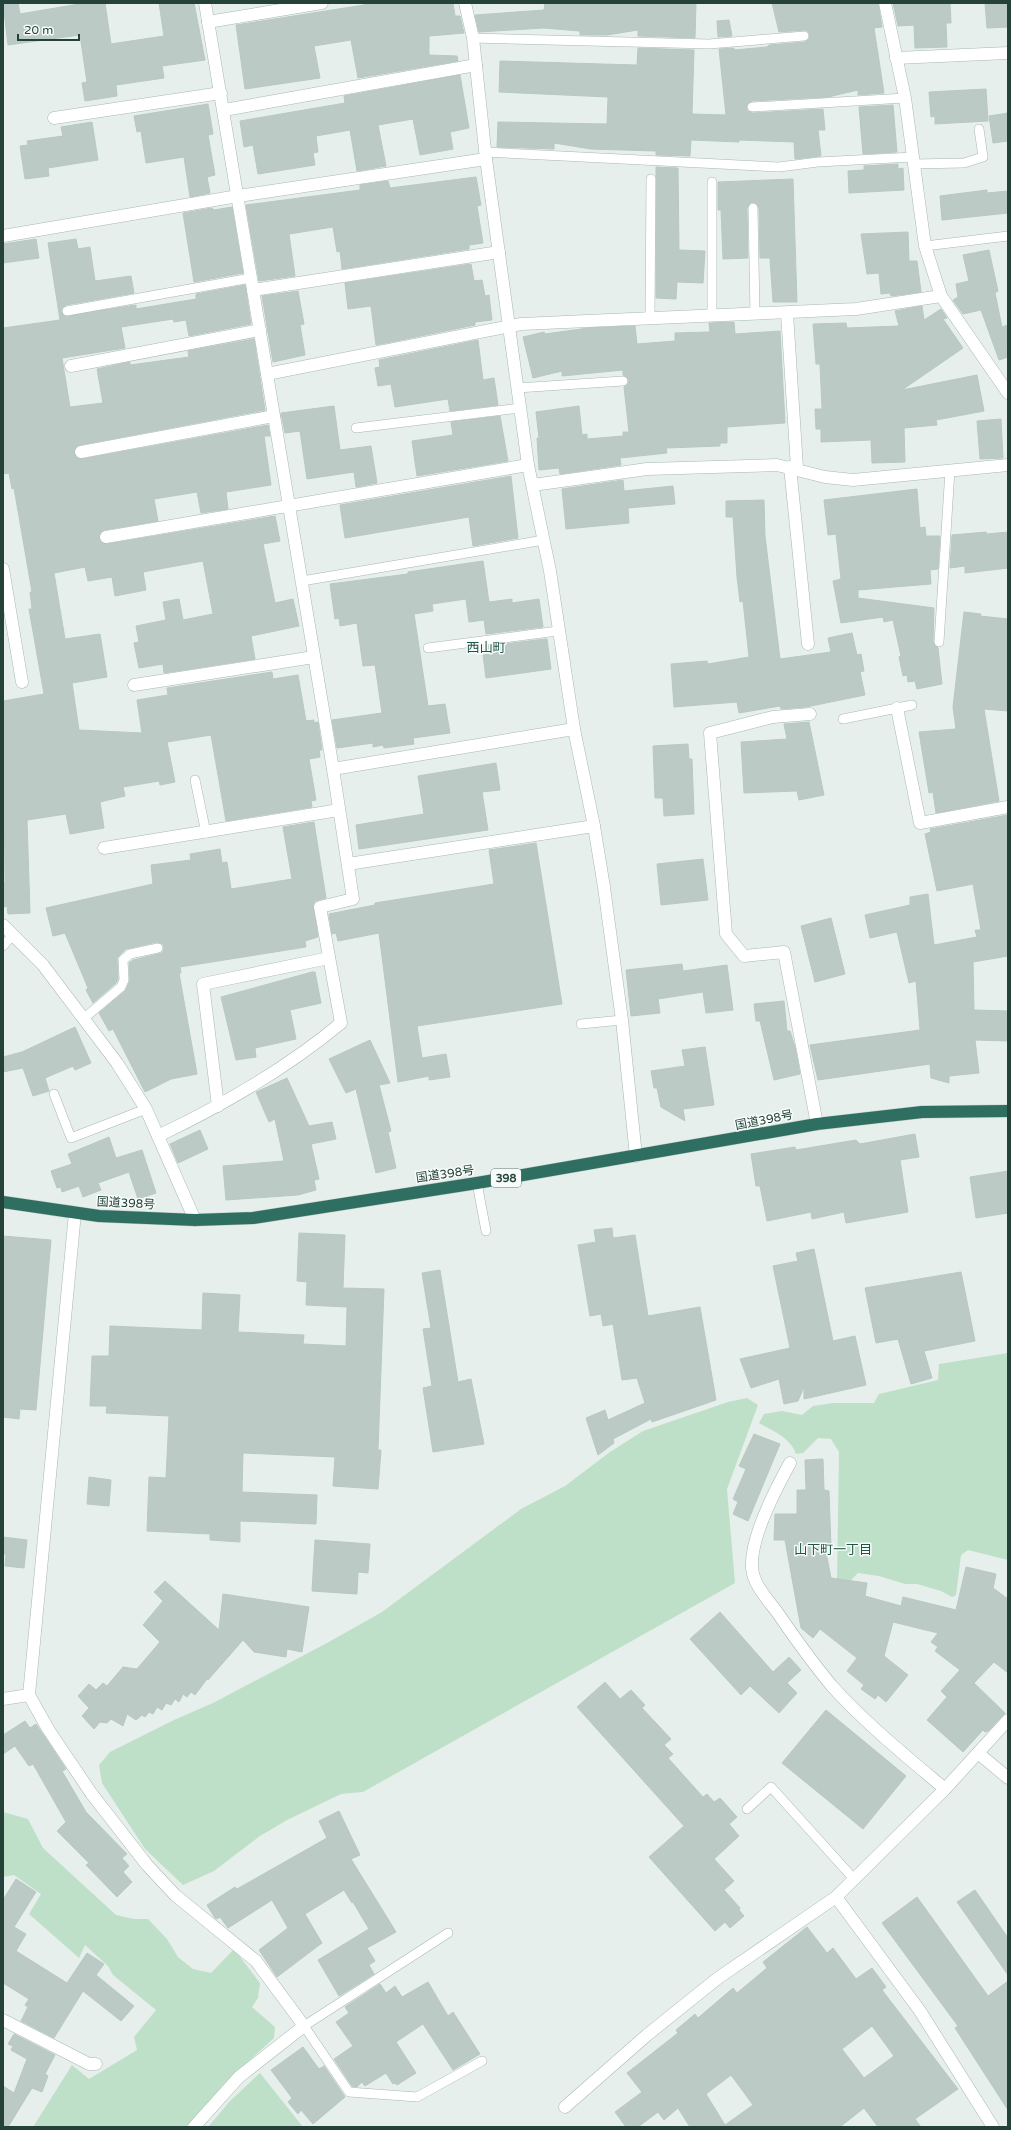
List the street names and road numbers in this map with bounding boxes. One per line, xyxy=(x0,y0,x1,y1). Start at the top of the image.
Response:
street label: 国道398号 xyxy=(734,1108,794,1132)
street label: 国道398号 xyxy=(415,1163,475,1185)
road number: 398 xyxy=(491,1169,521,1187)
street label: 国道398号 xyxy=(96,1194,156,1212)

